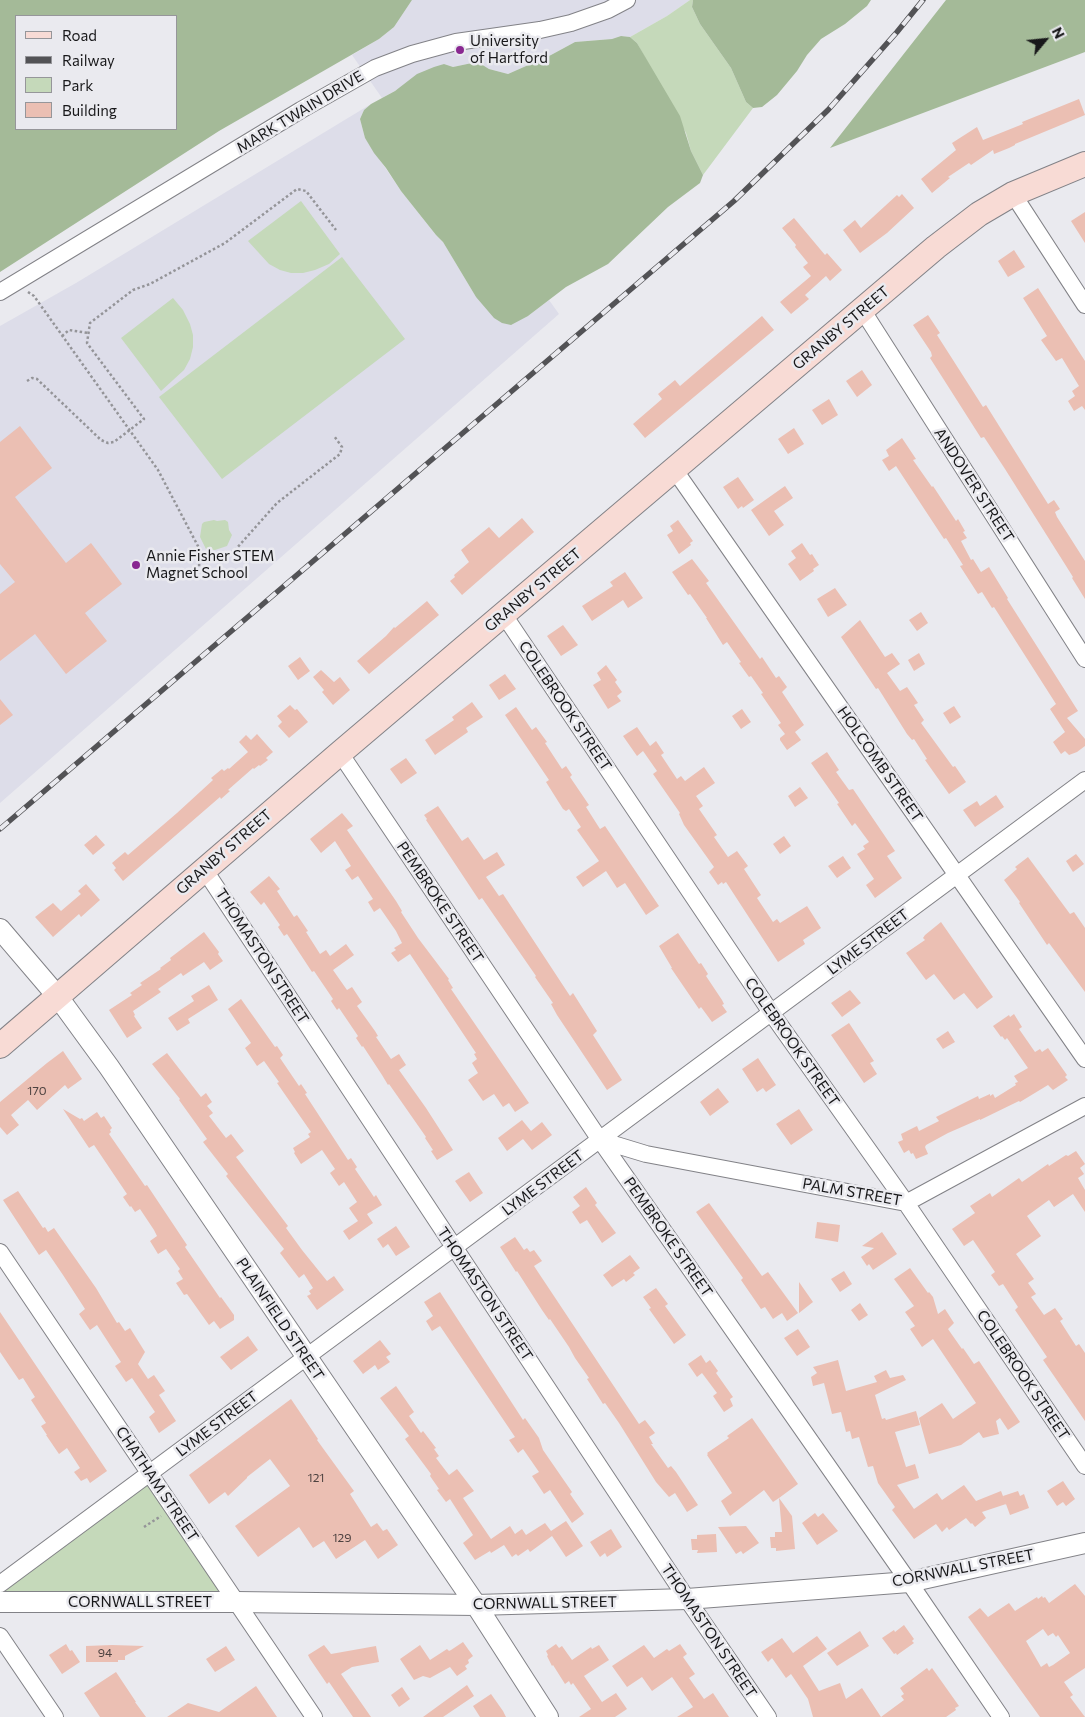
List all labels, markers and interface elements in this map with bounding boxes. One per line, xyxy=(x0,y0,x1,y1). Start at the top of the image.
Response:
legend xyxy=(15,15,178,130)
north arrow xyxy=(1020,15,1070,65)
text: N xyxy=(1049,24,1069,41)
text: Road xyxy=(62,26,97,44)
place label: University of Hartford xyxy=(470,32,548,67)
marker: University of Hartford xyxy=(454,44,466,56)
text: Railway xyxy=(62,51,115,69)
street label: MARK TWAIN DRIVE xyxy=(233,67,367,157)
text: Park xyxy=(62,76,93,94)
text: Building xyxy=(62,101,117,119)
street label: GRANBY STREET xyxy=(789,282,893,374)
street label: ANDOVER STREET xyxy=(930,425,1018,545)
street label: GRANBY STREET xyxy=(481,544,585,636)
place label: Annie Fisher STEM Magnet School xyxy=(146,547,274,582)
marker: Annie Fisher STEM Magnet School xyxy=(130,559,142,571)
street label: COLEBROOK STREET xyxy=(515,638,615,774)
street label: HOLCOMB STREET xyxy=(833,703,927,825)
street label: GRANBY STREET xyxy=(173,806,275,898)
street label: PEMBROKE STREET xyxy=(393,838,487,966)
street label: THOMASTON STREET xyxy=(212,885,312,1027)
street label: LYME STREET xyxy=(824,905,912,979)
street label: COLEBROOK STREET xyxy=(741,974,843,1110)
house number: 170 xyxy=(27,1084,47,1098)
street label: LYME STREET xyxy=(499,1146,587,1220)
street label: PEMBROKE STREET xyxy=(620,1174,716,1300)
street label: PALM STREET xyxy=(801,1174,903,1210)
street label: THOMASTON STREET xyxy=(434,1224,536,1364)
street label: PLAINFIELD STREET xyxy=(232,1254,328,1384)
street label: COLEBROOK STREET xyxy=(973,1307,1073,1443)
street label: LYME STREET xyxy=(173,1387,261,1461)
street label: CHATHAM STREET xyxy=(112,1423,202,1545)
house number: 121 xyxy=(308,1471,324,1485)
house number: 129 xyxy=(332,1531,352,1545)
street label: CORNWALL STREET xyxy=(891,1545,1035,1591)
street label: THOMASTON STREET xyxy=(658,1561,760,1701)
street label: CORNWALL STREET xyxy=(68,1593,212,1611)
street label: CORNWALL STREET xyxy=(473,1593,617,1613)
house number: 94 xyxy=(98,1646,112,1660)

